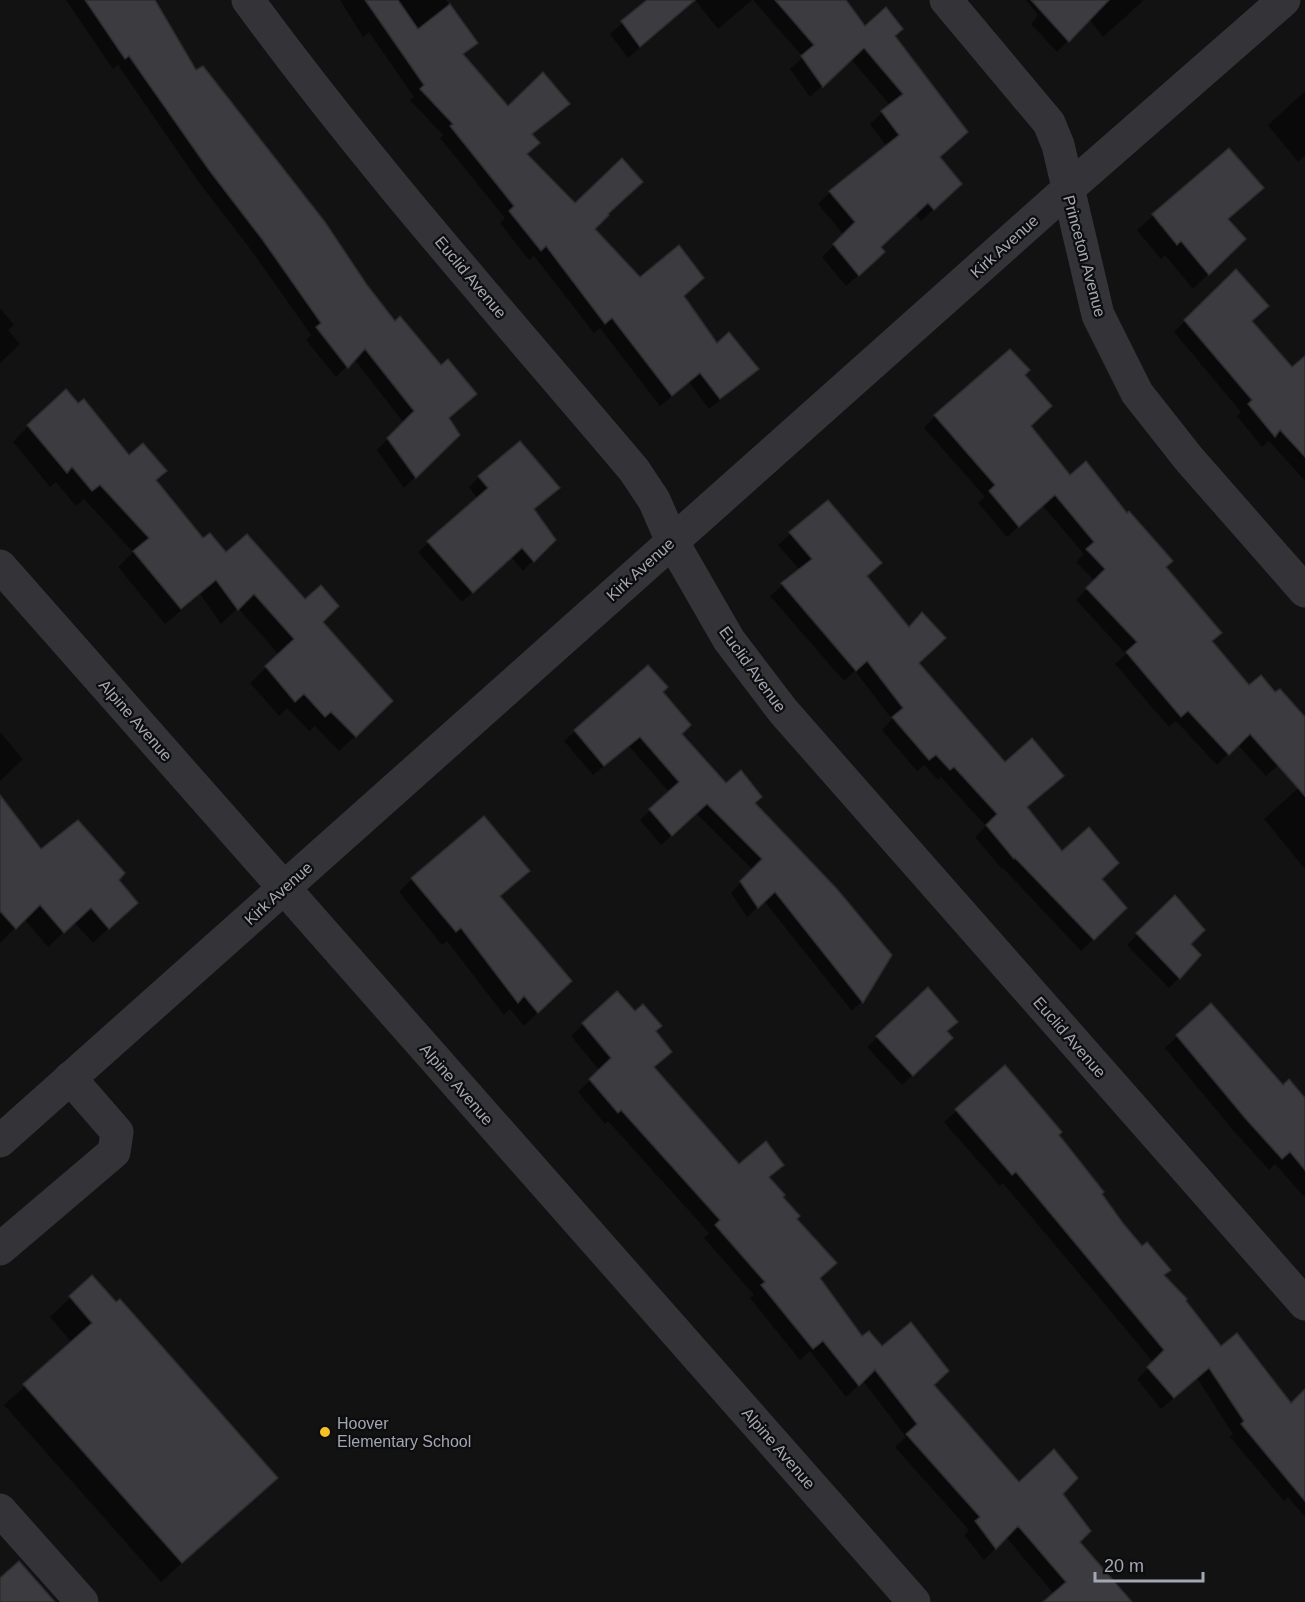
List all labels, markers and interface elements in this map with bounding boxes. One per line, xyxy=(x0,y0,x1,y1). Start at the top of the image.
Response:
street label: Princeton Avenue xyxy=(1060,193,1109,319)
street label: Kirk Avenue xyxy=(967,212,1042,281)
street label: Euclid Avenue xyxy=(432,233,510,322)
street label: Kirk Avenue xyxy=(603,535,678,604)
street label: Euclid Avenue xyxy=(716,623,789,715)
street label: Alpine Avenue xyxy=(96,676,176,764)
street label: Kirk Avenue xyxy=(241,859,316,928)
street label: Euclid Avenue xyxy=(1030,994,1109,1081)
street label: Alpine Avenue xyxy=(417,1040,497,1128)
street label: Alpine Avenue xyxy=(739,1404,819,1492)
place label: Hoover Elementary School xyxy=(337,1415,471,1450)
marker: Hoover Elementary School xyxy=(318,1425,332,1439)
scale bar xyxy=(1095,1545,1203,1583)
text: 20 m xyxy=(1104,1556,1144,1576)

